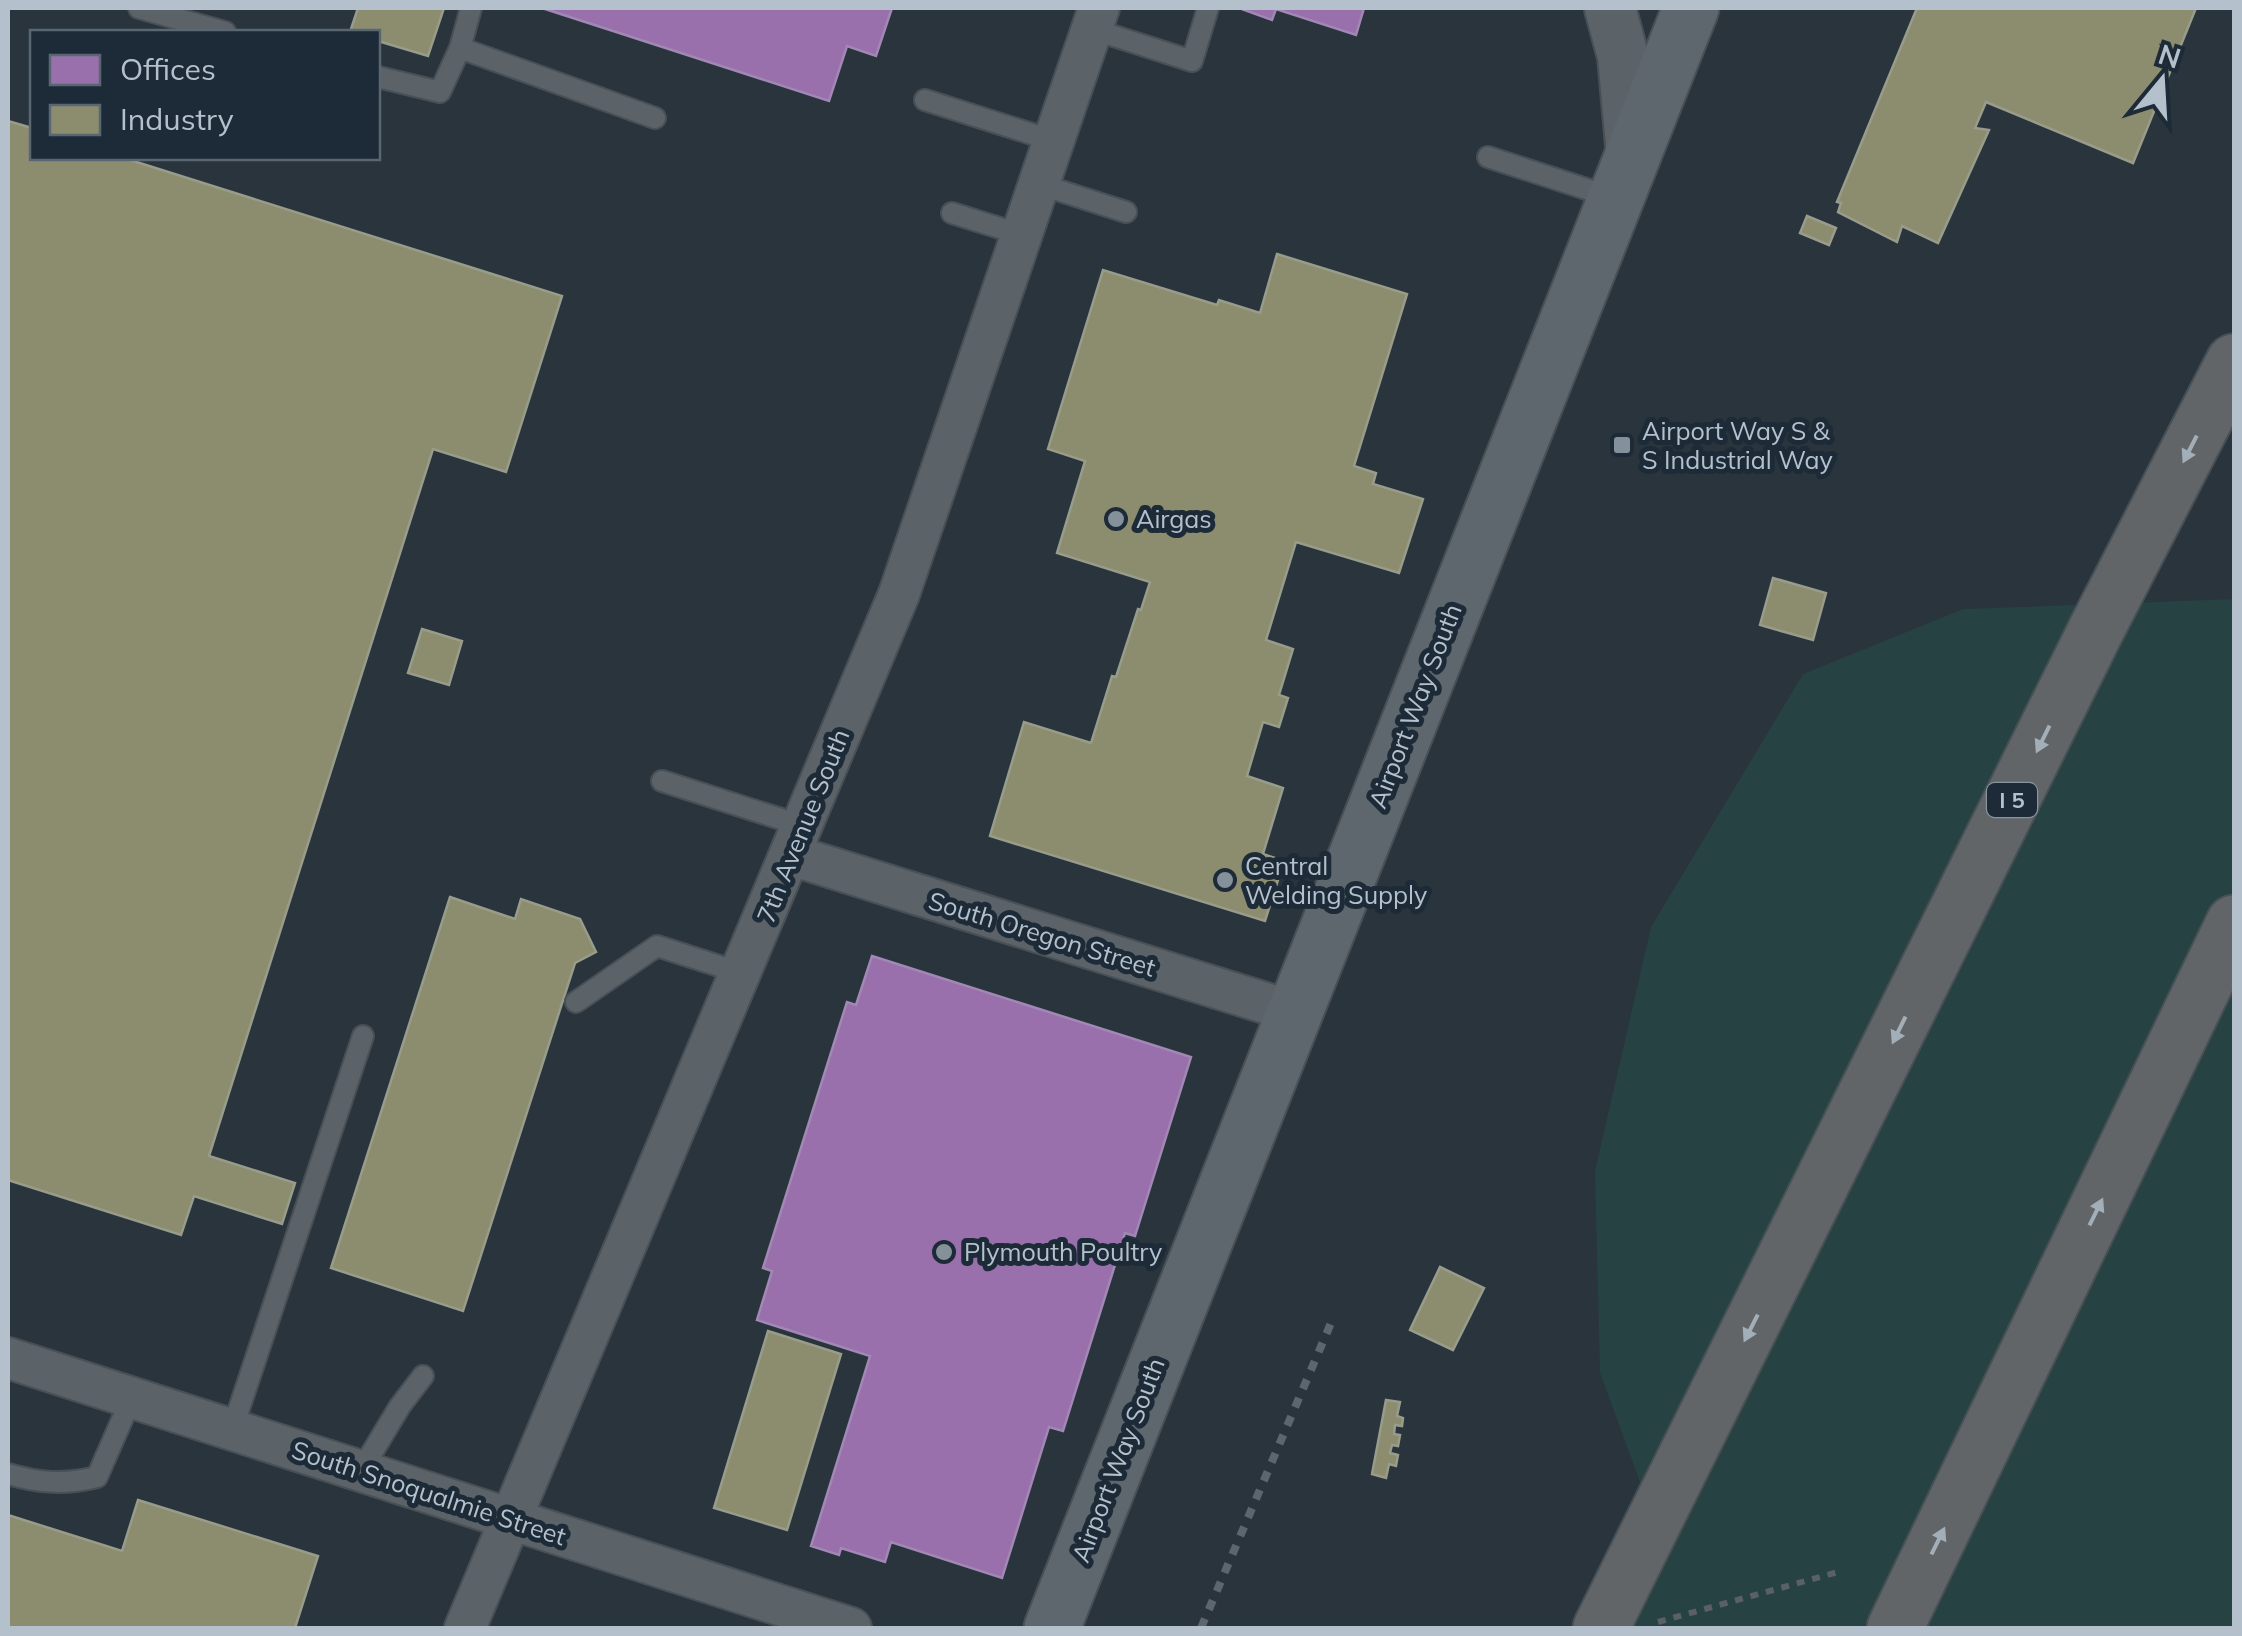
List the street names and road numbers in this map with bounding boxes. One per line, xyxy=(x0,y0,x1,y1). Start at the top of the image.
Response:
street label: Airport Way South xyxy=(1361,599,1468,812)
street label: 7th Avenue South xyxy=(750,724,856,927)
road number: I 5 xyxy=(1987,783,2037,817)
street label: South Oregon Street xyxy=(925,884,1160,983)
street label: Airport Way South xyxy=(1064,1353,1171,1566)
street label: South Snoqualmie Street xyxy=(288,1434,570,1552)

